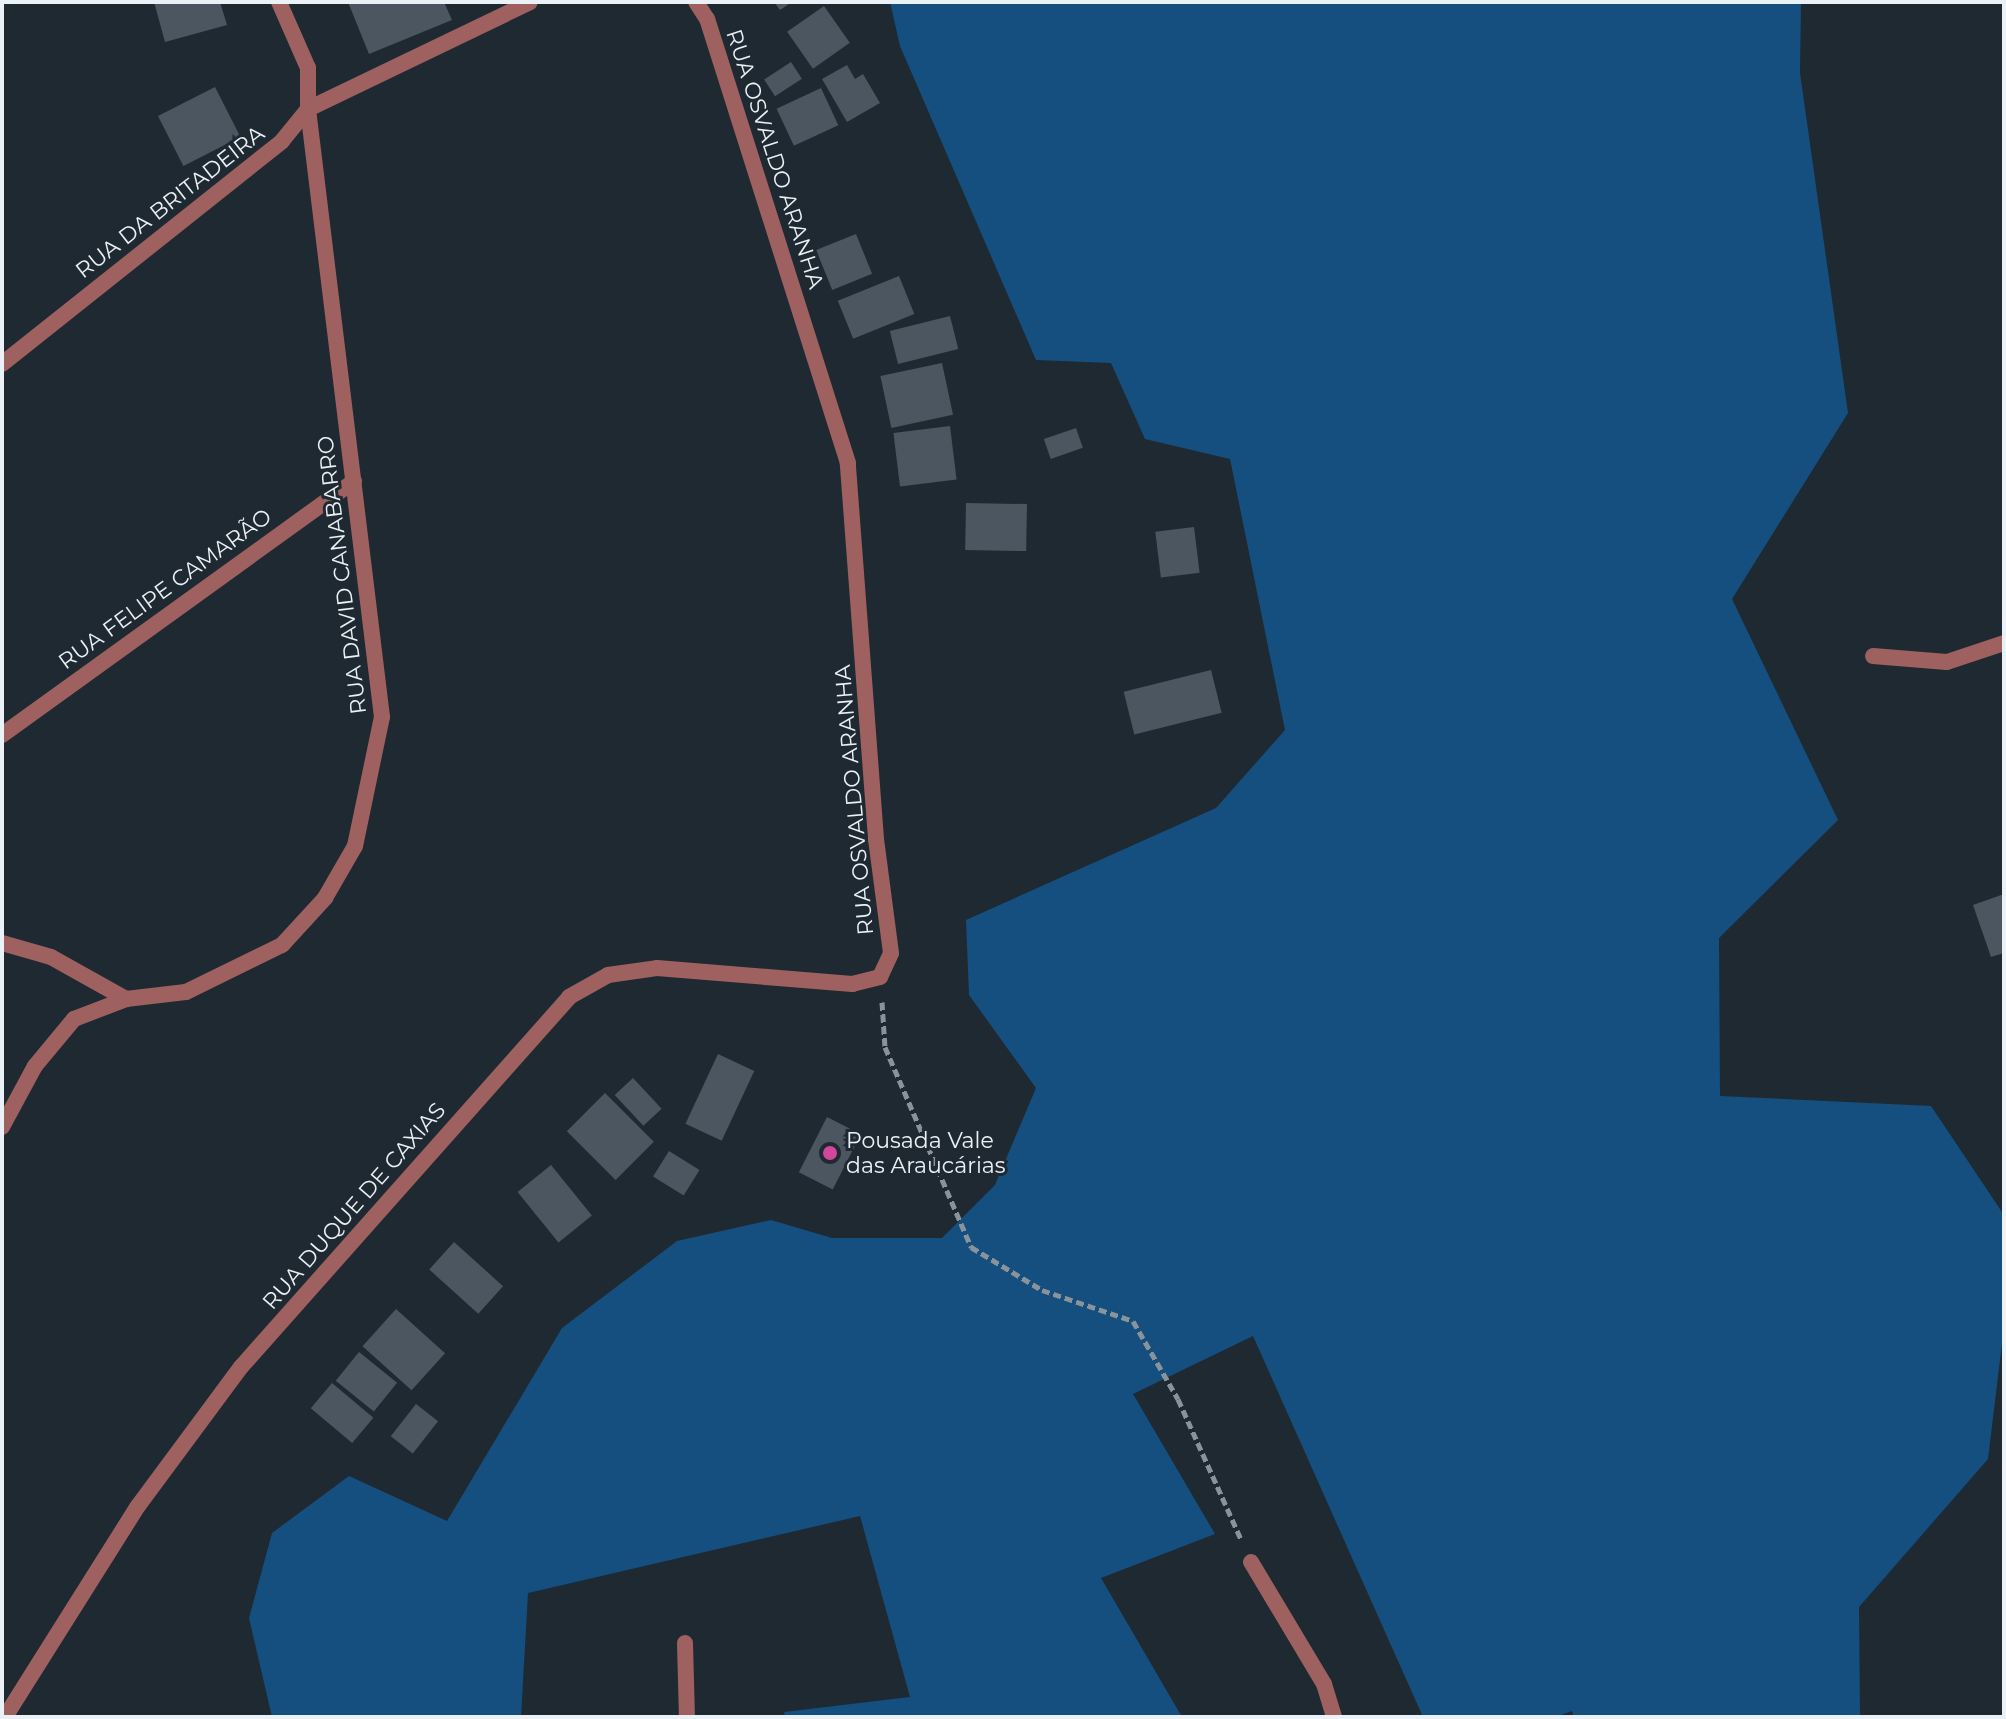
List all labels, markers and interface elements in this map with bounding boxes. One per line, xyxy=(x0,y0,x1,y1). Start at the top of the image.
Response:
street label: RUA OSVALDO ARANHA xyxy=(721,26,829,292)
street label: RUA DA BRITADEIRA xyxy=(70,120,270,284)
street label: RUA DAVID CANABARRO xyxy=(312,434,372,716)
street label: RUA FELIPE CAMARÃO xyxy=(53,503,277,675)
street label: RUA OSVALDO ARANHA xyxy=(829,664,879,936)
street label: RUA DUQUE DE CAXIAS xyxy=(257,1097,451,1315)
place label: Pousada Vale das Araucárias xyxy=(846,1127,1006,1178)
marker: Pousada Vale das Araucárias xyxy=(821,1144,839,1162)

